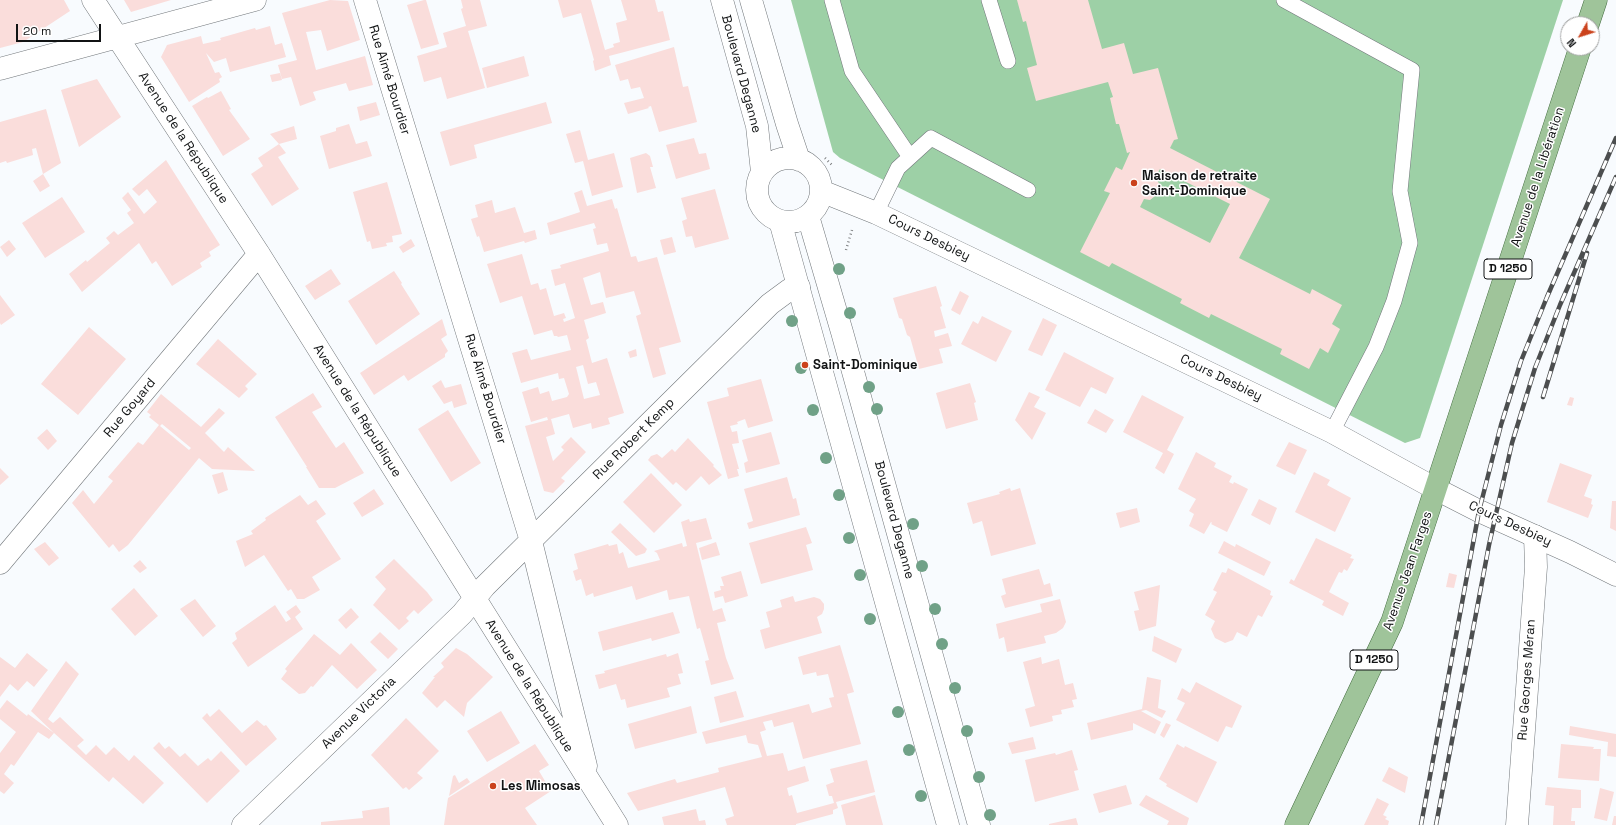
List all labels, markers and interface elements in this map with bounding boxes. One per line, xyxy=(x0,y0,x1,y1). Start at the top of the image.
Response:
street label: Boulevard Deganne xyxy=(718,13,764,135)
scale bar xyxy=(18,16,103,42)
north arrow xyxy=(1560,16,1600,56)
text: 20 m xyxy=(23,23,51,39)
street label: Rue Aimé Bourdier xyxy=(365,23,413,137)
text: N xyxy=(1564,36,1579,50)
street label: Avenue de la République xyxy=(135,69,231,207)
street label: Avenue de la Libération xyxy=(1508,105,1568,249)
place label: Maison de retraite Saint-Dominique xyxy=(1142,168,1257,199)
marker: Maison de retraite Saint-Dominique xyxy=(1129,178,1139,188)
street label: Cours Desbiey xyxy=(885,211,973,265)
road number: D 1250 xyxy=(1484,259,1532,279)
street label: Rue Aimé Bourdier xyxy=(461,332,509,446)
street label: Avenue de la République xyxy=(310,342,404,480)
street label: Cours Desbiey xyxy=(1177,351,1265,405)
place label: Saint-Dominique xyxy=(813,357,917,373)
marker: Saint-Dominique xyxy=(800,360,810,370)
street label: Rue Goyard xyxy=(101,375,159,441)
street label: Rue Robert Kemp xyxy=(590,395,678,483)
street label: Boulevard Deganne xyxy=(871,459,917,581)
street label: Cours Desbiey xyxy=(1466,498,1554,550)
street label: Avenue Jean Farges xyxy=(1380,509,1436,633)
street label: Avenue de la République xyxy=(482,617,576,755)
street label: Rue Georges Méran xyxy=(1515,619,1539,741)
road number: D 1250 xyxy=(1350,650,1398,670)
street label: Avenue Victoria xyxy=(319,674,399,752)
place label: Les Mimosas xyxy=(501,778,581,794)
marker: Les Mimosas xyxy=(488,781,498,791)

